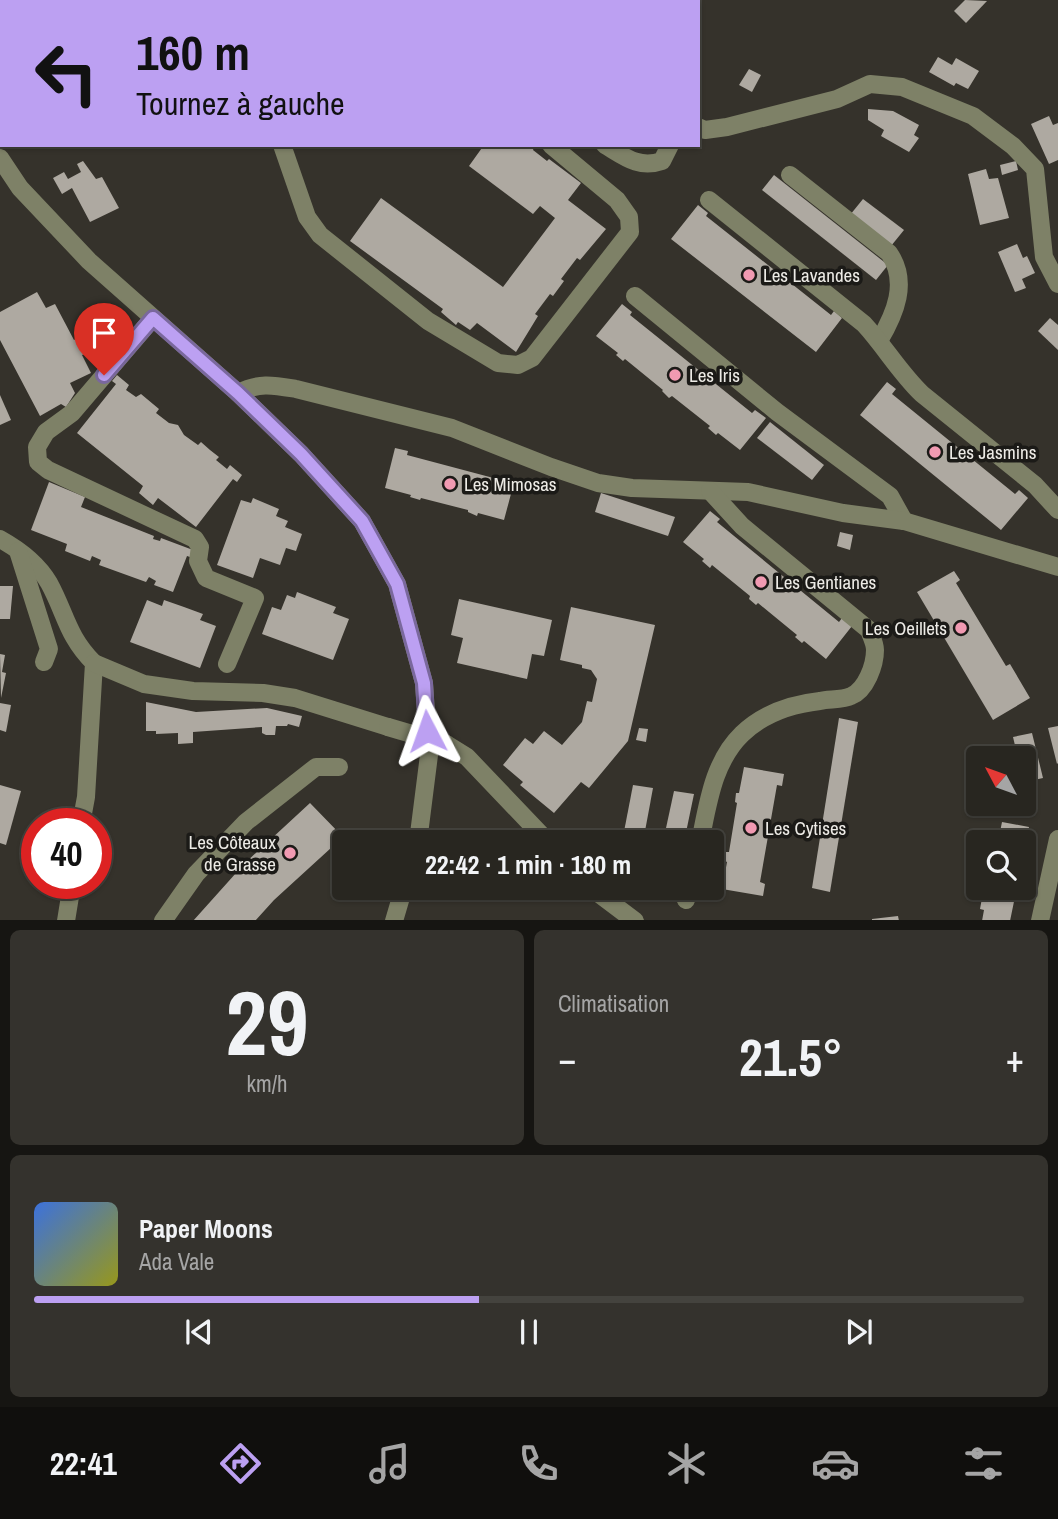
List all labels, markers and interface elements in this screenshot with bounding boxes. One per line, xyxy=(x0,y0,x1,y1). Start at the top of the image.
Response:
text: 160 m xyxy=(136,19,250,85)
icon: left xyxy=(21,28,112,119)
text: Tournez à gauche xyxy=(136,82,345,125)
place label: Les Lavandes xyxy=(763,262,860,288)
marker: Les Lavandes xyxy=(741,267,757,283)
pin xyxy=(74,303,134,375)
icon: arrive xyxy=(85,314,123,352)
place label: Les Iris xyxy=(689,362,740,388)
marker: Les Iris xyxy=(667,367,683,383)
place label: Les Jasmins xyxy=(949,439,1037,465)
marker: Les Jasmins xyxy=(927,444,943,460)
place label: Les Mimosas xyxy=(464,471,557,497)
marker: Les Mimosas xyxy=(442,476,458,492)
place label: Les Gentianes xyxy=(775,569,877,595)
marker: Les Gentianes xyxy=(753,574,769,590)
place label: Les Oeillets xyxy=(865,615,947,641)
marker: Les Oeillets xyxy=(953,620,969,636)
position arrow xyxy=(390,694,464,768)
north arrow xyxy=(966,746,1036,816)
map controls xyxy=(966,746,1036,900)
speed limit sign: 40 xyxy=(21,808,112,899)
place label: Les Cytises xyxy=(765,815,847,841)
marker: Les Cytises xyxy=(743,820,759,836)
place label: Les Côteaux de Grasse xyxy=(189,829,276,877)
button: search xyxy=(966,830,1036,900)
marker: Les Côteaux de Grasse xyxy=(282,845,298,861)
text: 22:42 · 1 min · 180 m xyxy=(425,847,631,882)
text: 29 xyxy=(226,961,309,1083)
text: Climatisation xyxy=(558,988,669,1019)
text: 21.5° xyxy=(739,1022,843,1092)
text: − xyxy=(558,1033,576,1084)
text: + xyxy=(1006,1033,1024,1084)
text: km/h xyxy=(247,1068,287,1099)
text: Paper Moons xyxy=(139,1211,273,1246)
text: Ada Vale xyxy=(139,1246,214,1277)
icon: previous xyxy=(180,1313,218,1351)
icon: pause xyxy=(510,1313,548,1351)
icon: next xyxy=(840,1313,878,1351)
icon: directions xyxy=(216,1439,265,1488)
icon: music xyxy=(365,1439,414,1488)
icon: phone xyxy=(514,1439,563,1488)
icon: climate xyxy=(662,1439,711,1488)
icon: car xyxy=(811,1439,860,1488)
icon: filters xyxy=(959,1439,1008,1488)
text: 22:41 xyxy=(50,1442,117,1485)

